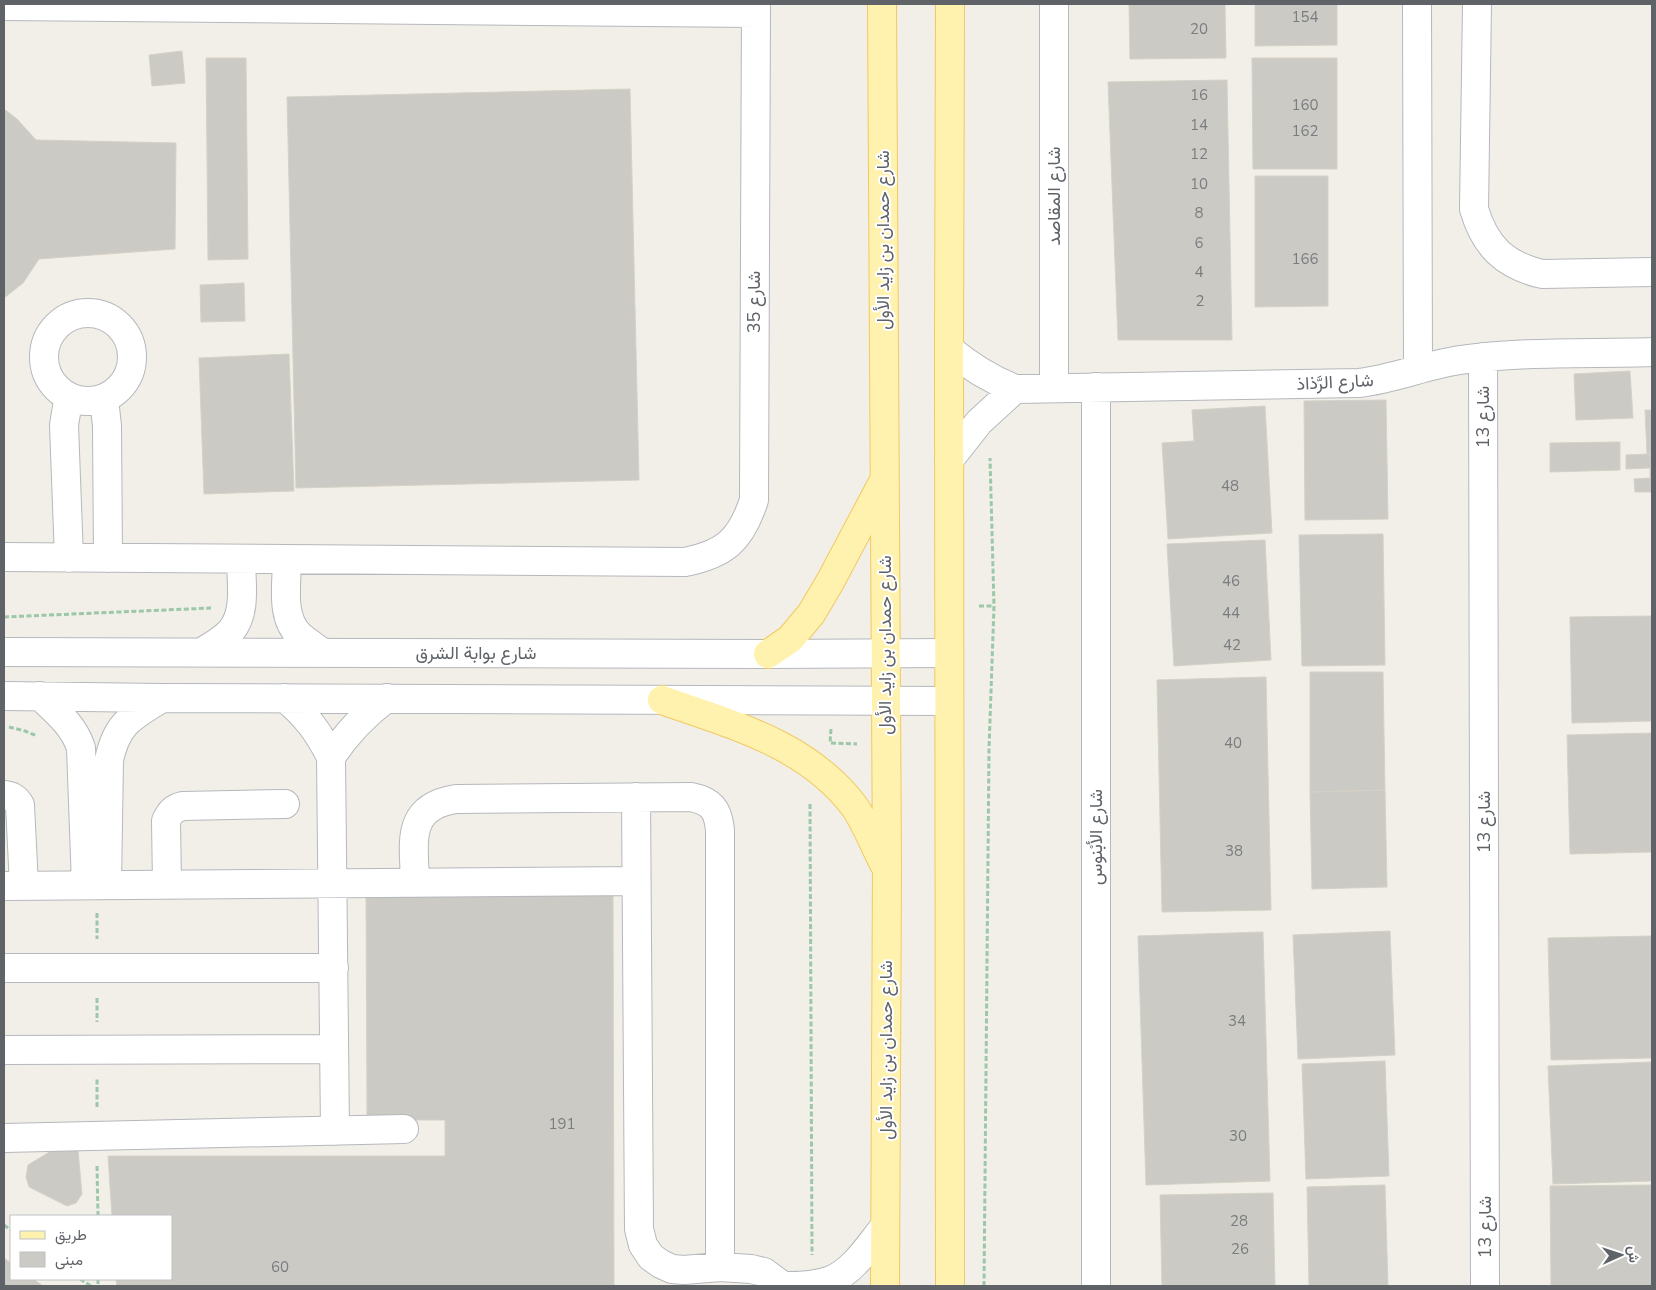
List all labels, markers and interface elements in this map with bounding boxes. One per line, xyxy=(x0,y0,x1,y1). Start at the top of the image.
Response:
house number: 154 xyxy=(1291,7,1319,27)
house number: 20 xyxy=(1190,19,1208,39)
house number: 16 xyxy=(1190,85,1208,105)
house number: 160 xyxy=(1291,95,1319,115)
house number: 14 xyxy=(1190,115,1208,135)
house number: 162 xyxy=(1291,121,1319,141)
house number: 12 xyxy=(1190,144,1208,164)
street label: شارع المقاصد xyxy=(1042,147,1066,245)
street label: شارع حمدان بن زايد الأول xyxy=(871,150,895,330)
house number: 10 xyxy=(1190,174,1208,194)
house number: 8 xyxy=(1194,203,1204,223)
house number: 6 xyxy=(1194,233,1204,253)
house number: 166 xyxy=(1291,249,1319,269)
house number: 4 xyxy=(1194,262,1204,282)
street label: شارع 35 xyxy=(742,271,766,333)
house number: 2 xyxy=(1195,291,1205,311)
street label: شارع الرَّذاذ xyxy=(1296,368,1374,396)
street label: شارع 13 xyxy=(1471,386,1495,448)
house number: 48 xyxy=(1221,476,1239,496)
street label: شارع حمدان بن زايد الأول xyxy=(873,555,897,735)
house number: 46 xyxy=(1222,571,1240,591)
house number: 44 xyxy=(1222,603,1240,623)
house number: 42 xyxy=(1223,635,1241,655)
street label: شارع بوابة الشرق xyxy=(415,641,537,665)
house number: 40 xyxy=(1224,733,1242,753)
street label: شارع الأبْنوس xyxy=(1084,789,1108,885)
street label: شارع 13 xyxy=(1472,791,1496,853)
house number: 38 xyxy=(1225,841,1243,861)
street label: شارع حمدان بن زايد الأول xyxy=(874,960,898,1140)
house number: 34 xyxy=(1228,1011,1246,1031)
house number: 191 xyxy=(548,1114,576,1134)
house number: 30 xyxy=(1229,1126,1247,1146)
street label: شارع 13 xyxy=(1473,1196,1497,1258)
house number: 28 xyxy=(1230,1211,1248,1231)
legend xyxy=(10,1215,172,1280)
text: طريق xyxy=(55,1225,87,1245)
north arrow xyxy=(1596,1230,1646,1280)
house number: 26 xyxy=(1231,1239,1249,1259)
text: ش xyxy=(1624,1245,1643,1263)
text: مبنى xyxy=(55,1250,83,1270)
house number: 60 xyxy=(271,1257,289,1277)

